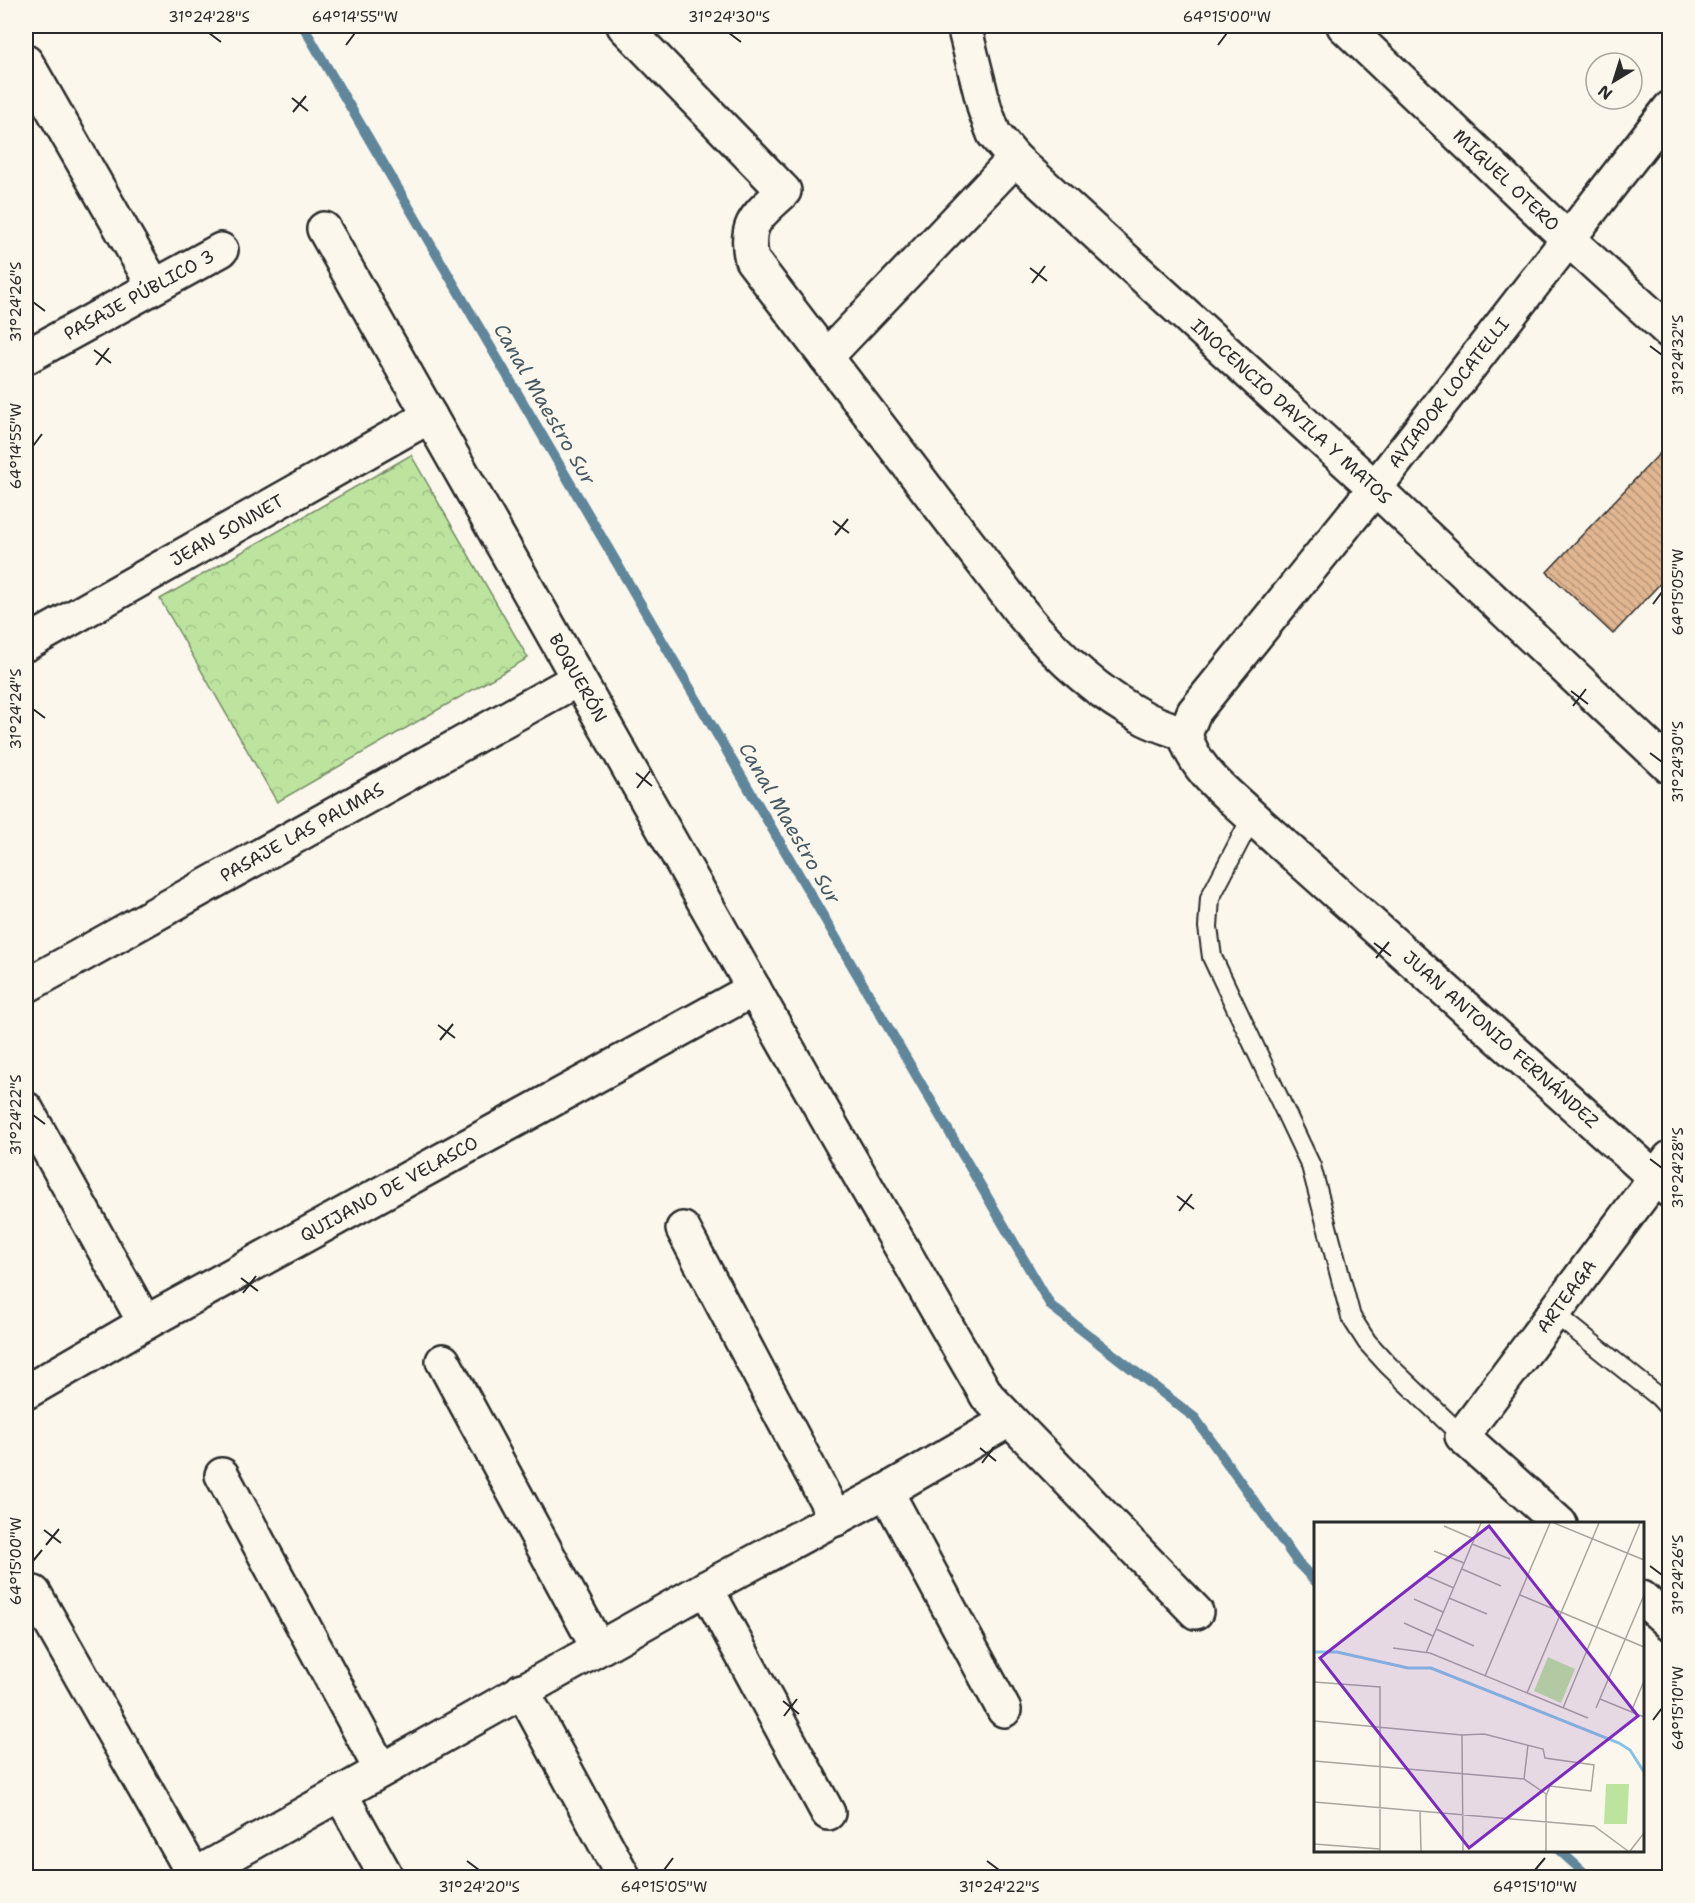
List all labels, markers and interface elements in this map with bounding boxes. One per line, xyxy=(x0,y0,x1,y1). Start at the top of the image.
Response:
text: 31°24'28"S xyxy=(168,7,250,27)
text: 64°14'55"W xyxy=(312,7,398,27)
text: 31°24'30"S xyxy=(688,7,770,27)
text: 64°15'00"W xyxy=(1183,7,1271,27)
north arrow xyxy=(1584,51,1644,111)
text: N xyxy=(1594,80,1617,105)
street label: MIGUEL OTERO xyxy=(1448,124,1565,237)
street label: PASAJE PÚBLICO 3 xyxy=(60,244,219,346)
text: 31°24'26"S xyxy=(6,262,26,342)
street label: INOCENCIO DAVILA Y MATOS xyxy=(1186,313,1397,509)
street label: AVIADOR LOCATELLI xyxy=(1383,313,1515,473)
text: 31°24'32"S xyxy=(1668,315,1688,395)
water label: Canal Maestro Sur xyxy=(488,318,602,490)
text: 64°14'55"W xyxy=(6,403,26,489)
street label: JEAN SONNET xyxy=(166,489,288,572)
text: 64°15'05"W xyxy=(1668,549,1688,635)
street label: BOQUERÓN xyxy=(543,629,613,727)
text: 31°24'24"S xyxy=(6,669,26,749)
text: 31°24'30"S xyxy=(1668,721,1688,803)
water label: Canal Maestro Sur xyxy=(733,737,847,909)
street label: PASAJE LAS PALMAS xyxy=(216,777,389,888)
street label: JUAN ANTONIO FERNÁNDEZ xyxy=(1398,946,1604,1134)
text: 31°24'22"S xyxy=(6,1074,26,1156)
text: 31°24'28"S xyxy=(1668,1127,1688,1209)
street label: QUIJANO DE VELASCO xyxy=(296,1131,482,1248)
street label: ARTEAGA xyxy=(1531,1255,1602,1338)
text: 64°15'00"W xyxy=(6,1517,26,1605)
inset map xyxy=(1314,1522,1644,1852)
text: 31°24'26"S xyxy=(1668,1535,1688,1615)
text: 64°15'10"W xyxy=(1668,1666,1688,1750)
text: 31°24'20"S xyxy=(438,1877,520,1897)
text: 64°15'05"W xyxy=(621,1877,707,1897)
text: 31°24'22"S xyxy=(958,1877,1040,1897)
text: 64°15'10"W xyxy=(1493,1877,1577,1897)

